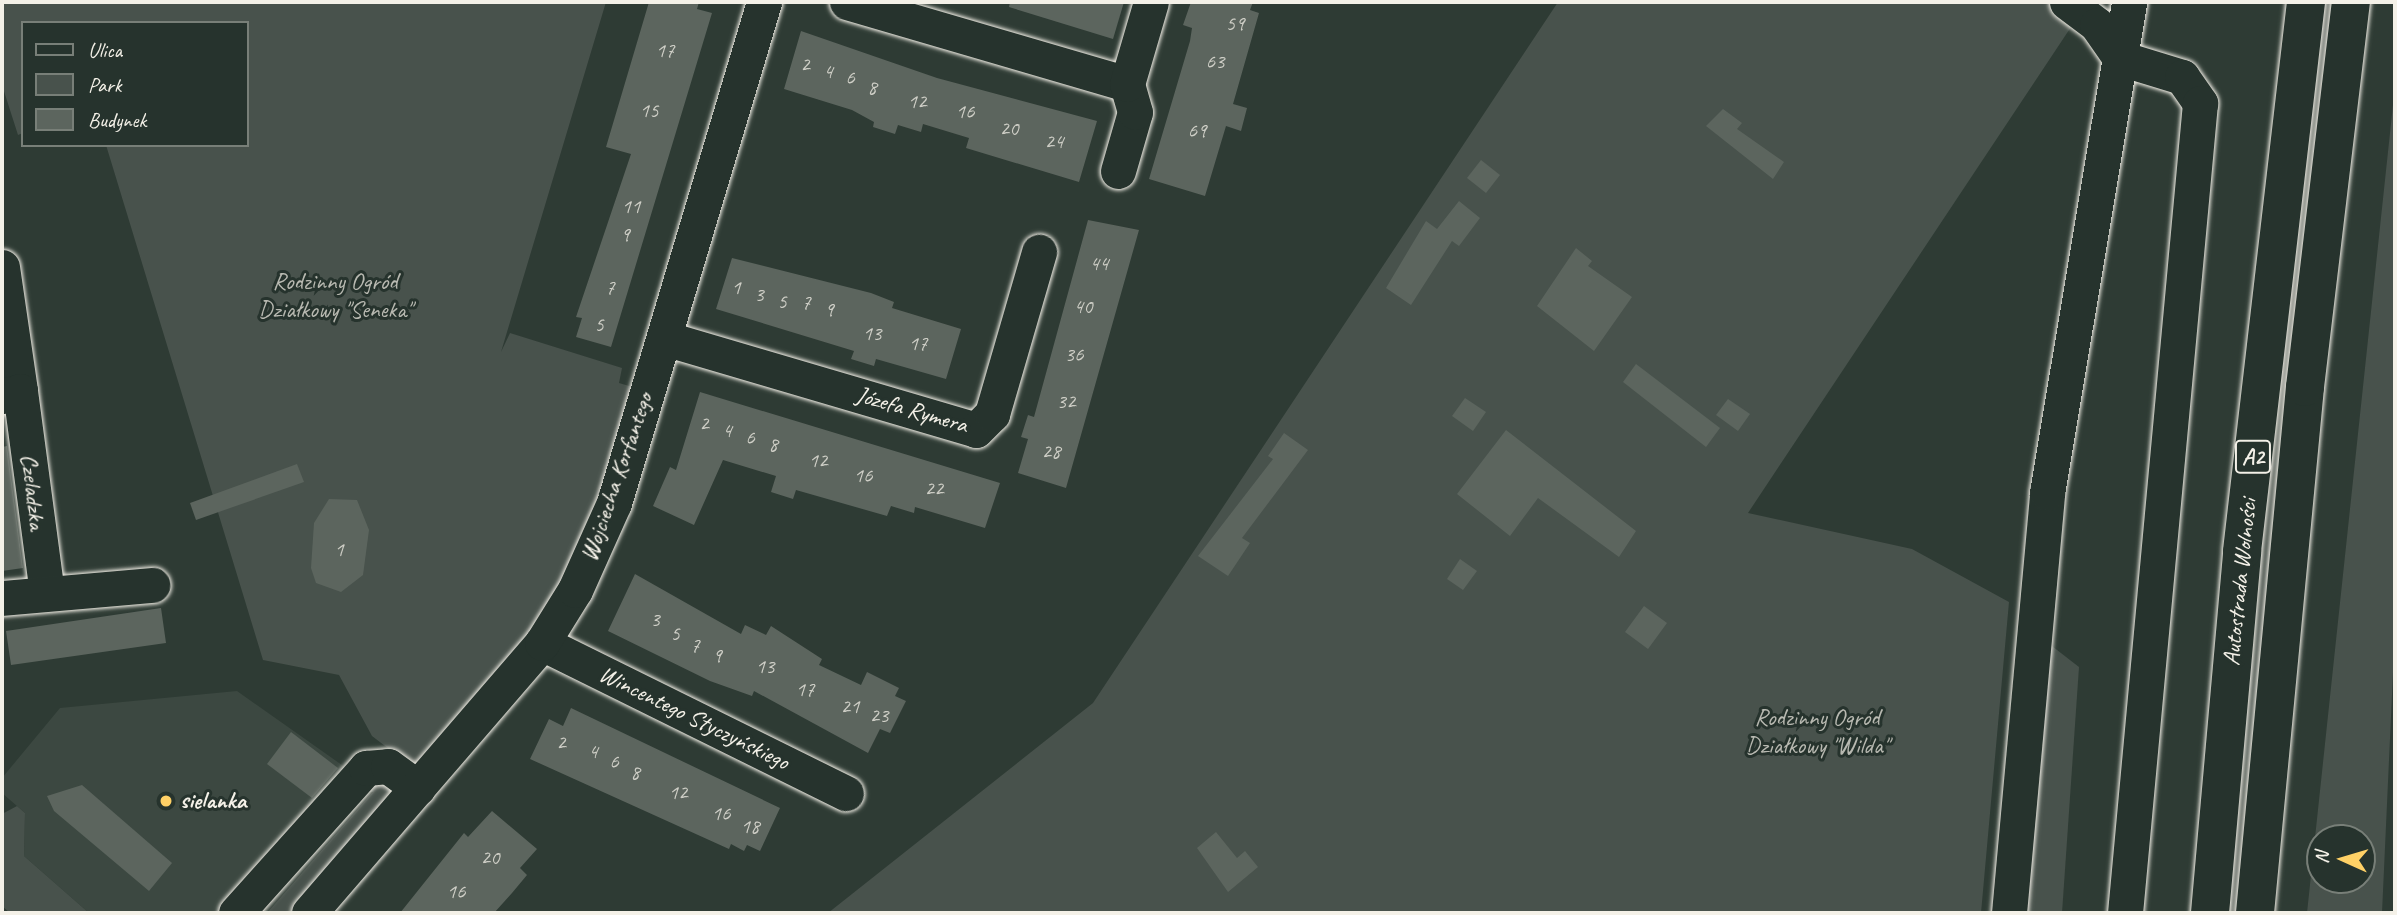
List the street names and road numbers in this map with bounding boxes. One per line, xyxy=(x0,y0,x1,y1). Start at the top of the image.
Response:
street label: Józefa Rymera xyxy=(852,380,972,440)
street label: Wojciecha Korfantego xyxy=(575,389,659,565)
road number: A2 xyxy=(2234,438,2272,477)
street label: Czeladzka xyxy=(14,452,52,532)
street label: Autostrada Wolności xyxy=(2217,497,2263,667)
street label: Wincentego Styczyńskiego xyxy=(594,659,794,777)

